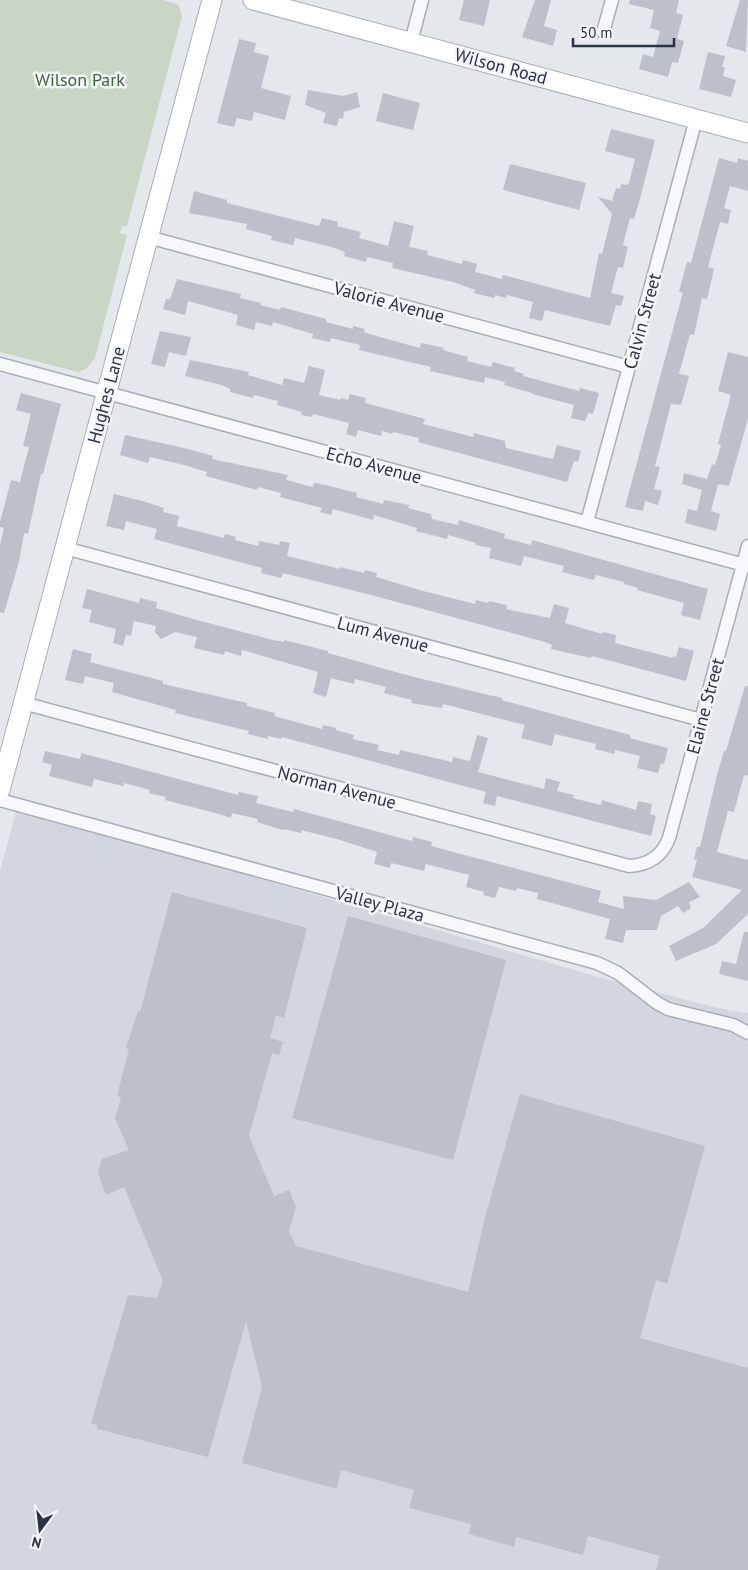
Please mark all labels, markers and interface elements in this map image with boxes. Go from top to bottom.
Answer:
scale bar [573,15,674,47]
text: 50 m [580,23,613,42]
street label: Wilson Road [452,43,550,89]
park label: Wilson Park [35,68,125,91]
street label: Calvin Street [618,271,666,371]
street label: Valorie Avenue [330,276,447,328]
street label: Hughes Lane [82,344,130,446]
street label: Echo Avenue [324,441,424,489]
street label: Lum Avenue [335,611,431,657]
street label: Elaine Street [681,655,729,757]
street label: Norman Avenue [275,760,399,814]
street label: Valley Plaza [332,881,427,927]
north arrow [15,1505,65,1555]
text: N [30,1533,43,1552]

